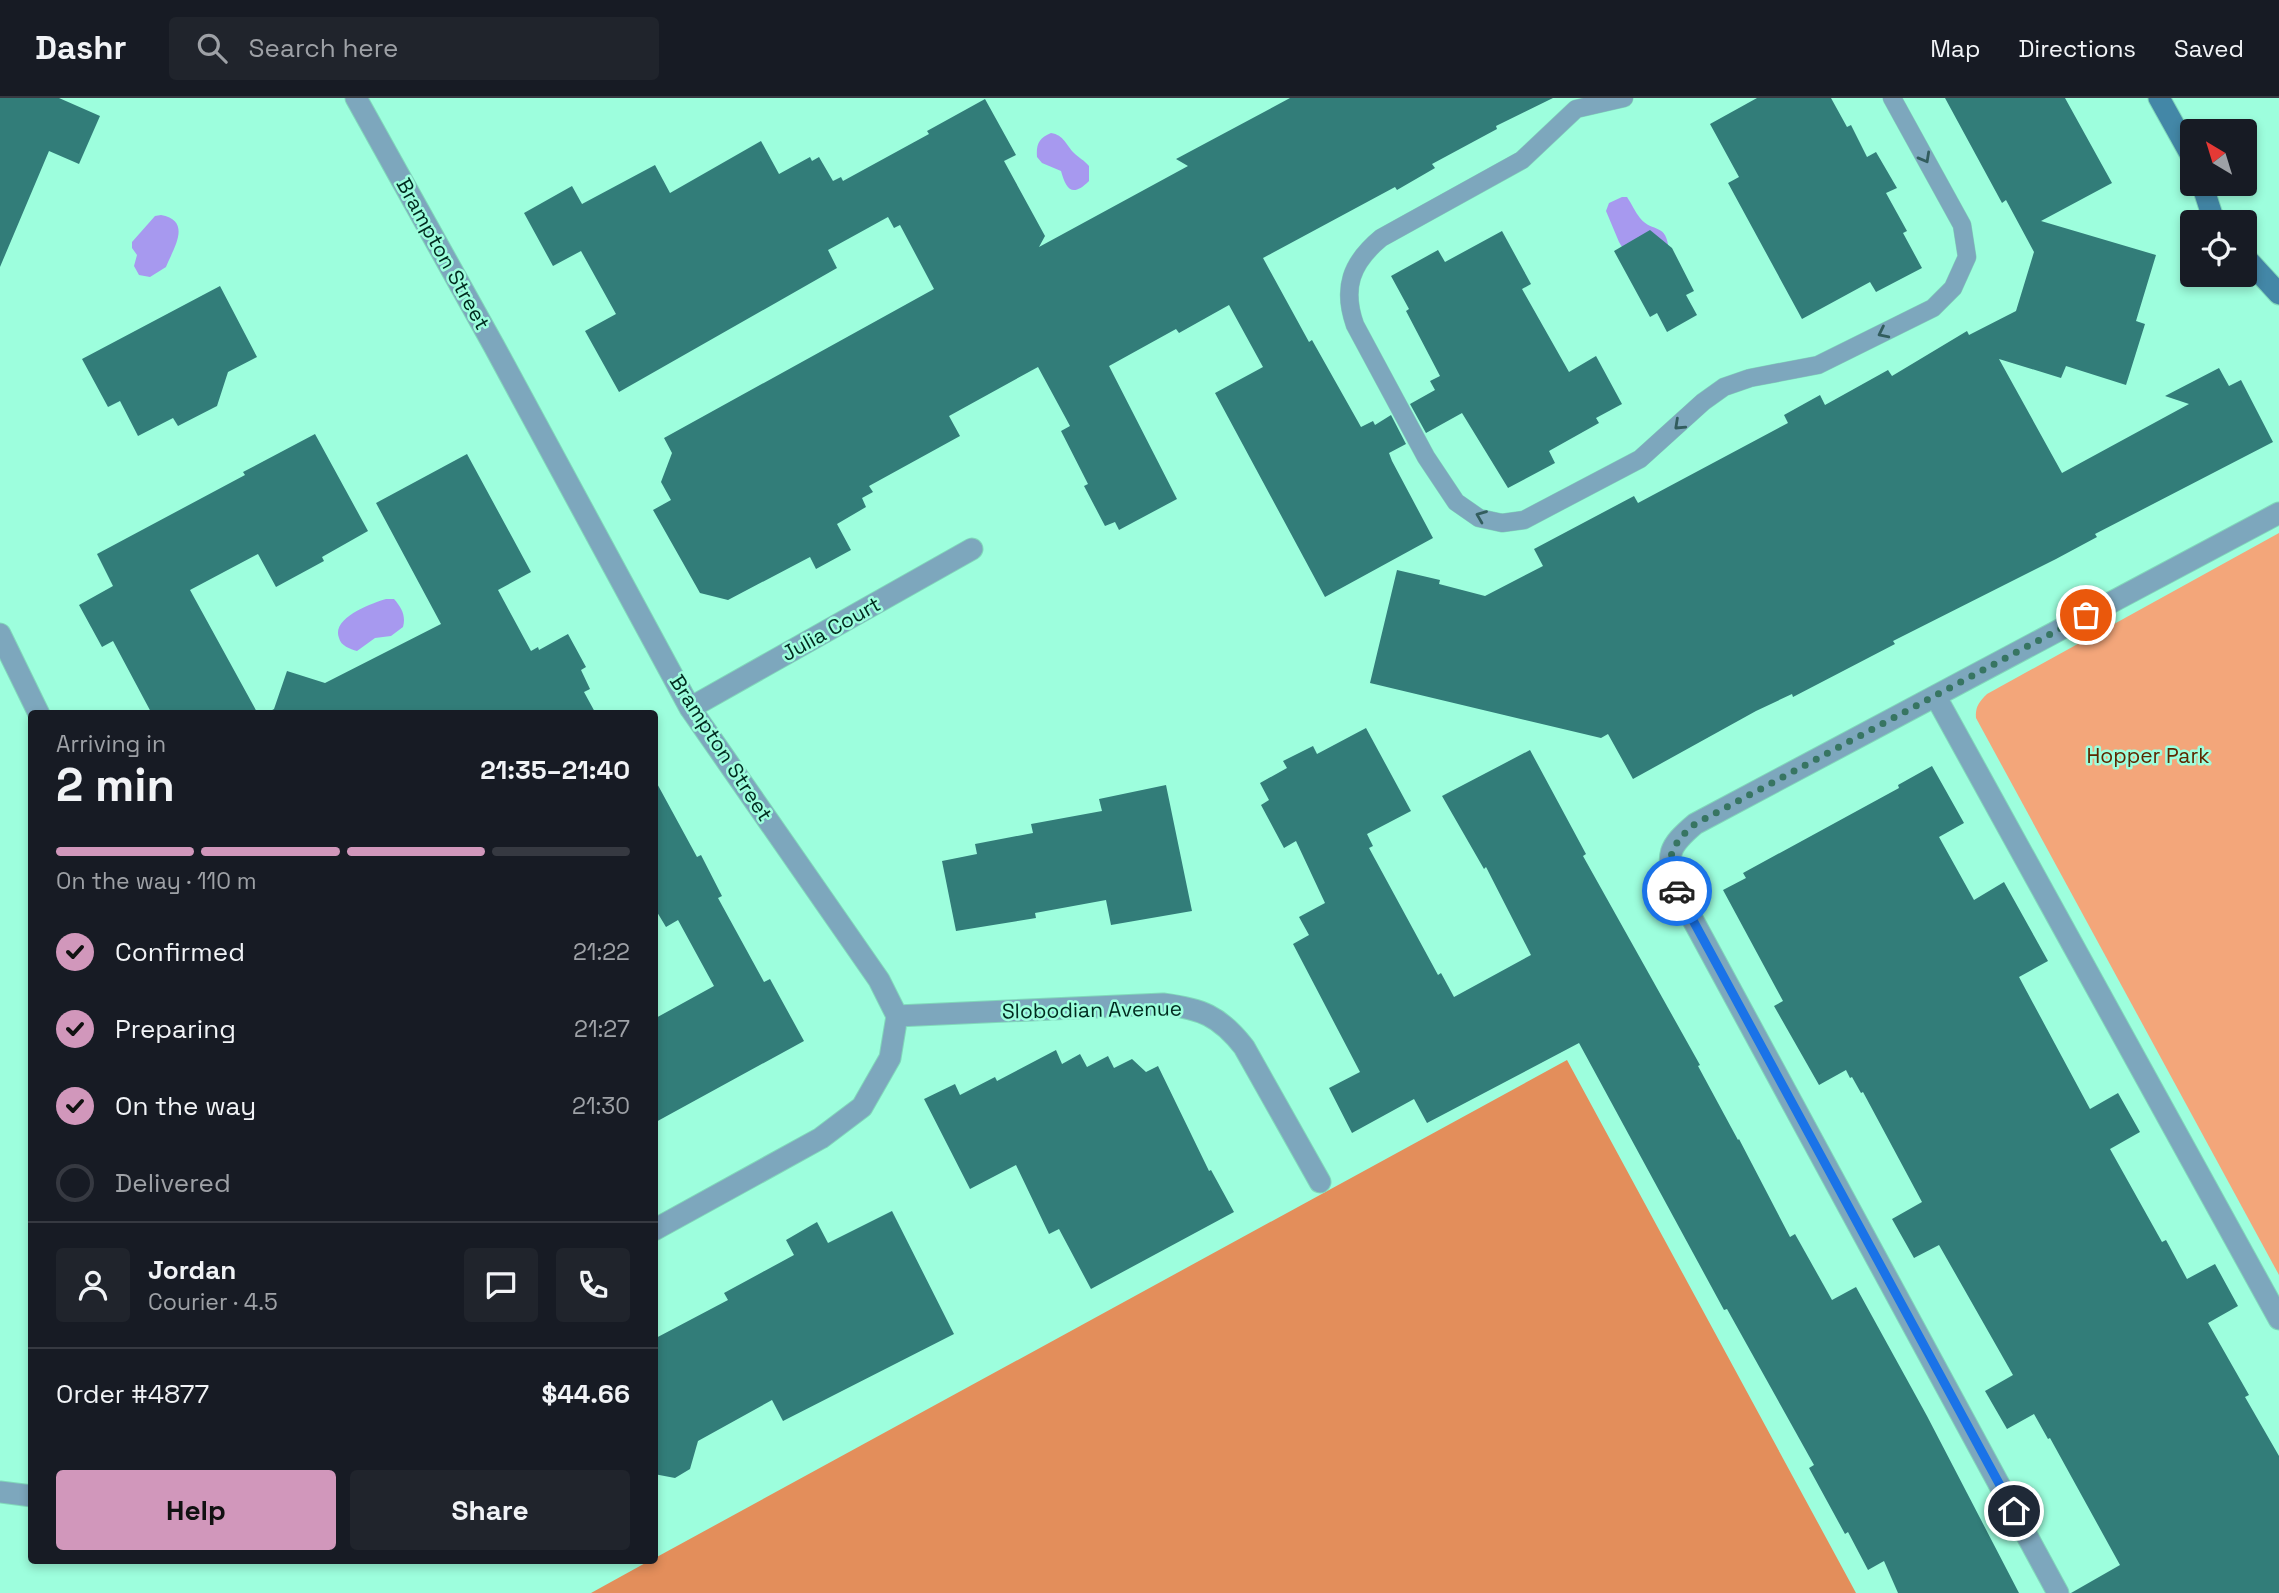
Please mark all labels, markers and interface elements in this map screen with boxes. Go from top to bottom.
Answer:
search box [169,17,659,80]
text: Dashr [35,27,127,69]
icon: search [193,29,231,67]
text: Search here [249,31,398,65]
text: Map [1930,33,1980,64]
text: Directions [2018,33,2136,64]
text: Saved [2174,33,2244,64]
north arrow [2180,119,2258,196]
map controls [2180,119,2257,287]
one-way arrow [1917,151,1930,163]
street label: Brampton Street [391,173,496,334]
button: locate [2180,210,2257,287]
one-way arrow [1878,325,1890,339]
one-way arrow [1674,416,1687,429]
one-way arrow [1476,511,1488,525]
pin [2056,585,2116,645]
street label: Julia Court [776,590,885,667]
icon: bag [2067,596,2105,634]
street label: Brampton Street [664,669,779,826]
text: Arriving in [56,729,166,759]
park label: Hopper Park [2086,742,2210,769]
text: 21:35–21:40 [480,753,630,787]
text: 2 min [56,756,175,814]
courier [1642,856,1712,926]
text: On the way · 110 m [56,866,257,896]
icon: car [1658,872,1696,910]
icon: check [56,933,94,971]
text: Confirmed [115,935,245,969]
text: 21:22 [573,937,630,967]
street label: Slobodian Avenue [1002,994,1182,1025]
icon: check [56,1010,94,1048]
text: Preparing [115,1012,236,1046]
text: 21:27 [574,1014,630,1044]
icon: check [56,1087,94,1125]
text: On the way [115,1089,256,1123]
text: 21:30 [572,1091,630,1121]
text: Delivered [115,1166,231,1200]
button: person [56,1248,130,1322]
button: chat [464,1248,538,1322]
button: phone [556,1248,630,1322]
text: Jordan [148,1253,236,1287]
text: Courier · 4.5 [148,1287,278,1317]
text: Order #4877 [56,1377,209,1411]
text: $44.66 [542,1377,630,1411]
button: Help [56,1470,336,1550]
button: Share [350,1470,630,1550]
pin [1984,1481,2044,1541]
icon: home [1995,1492,2033,1530]

